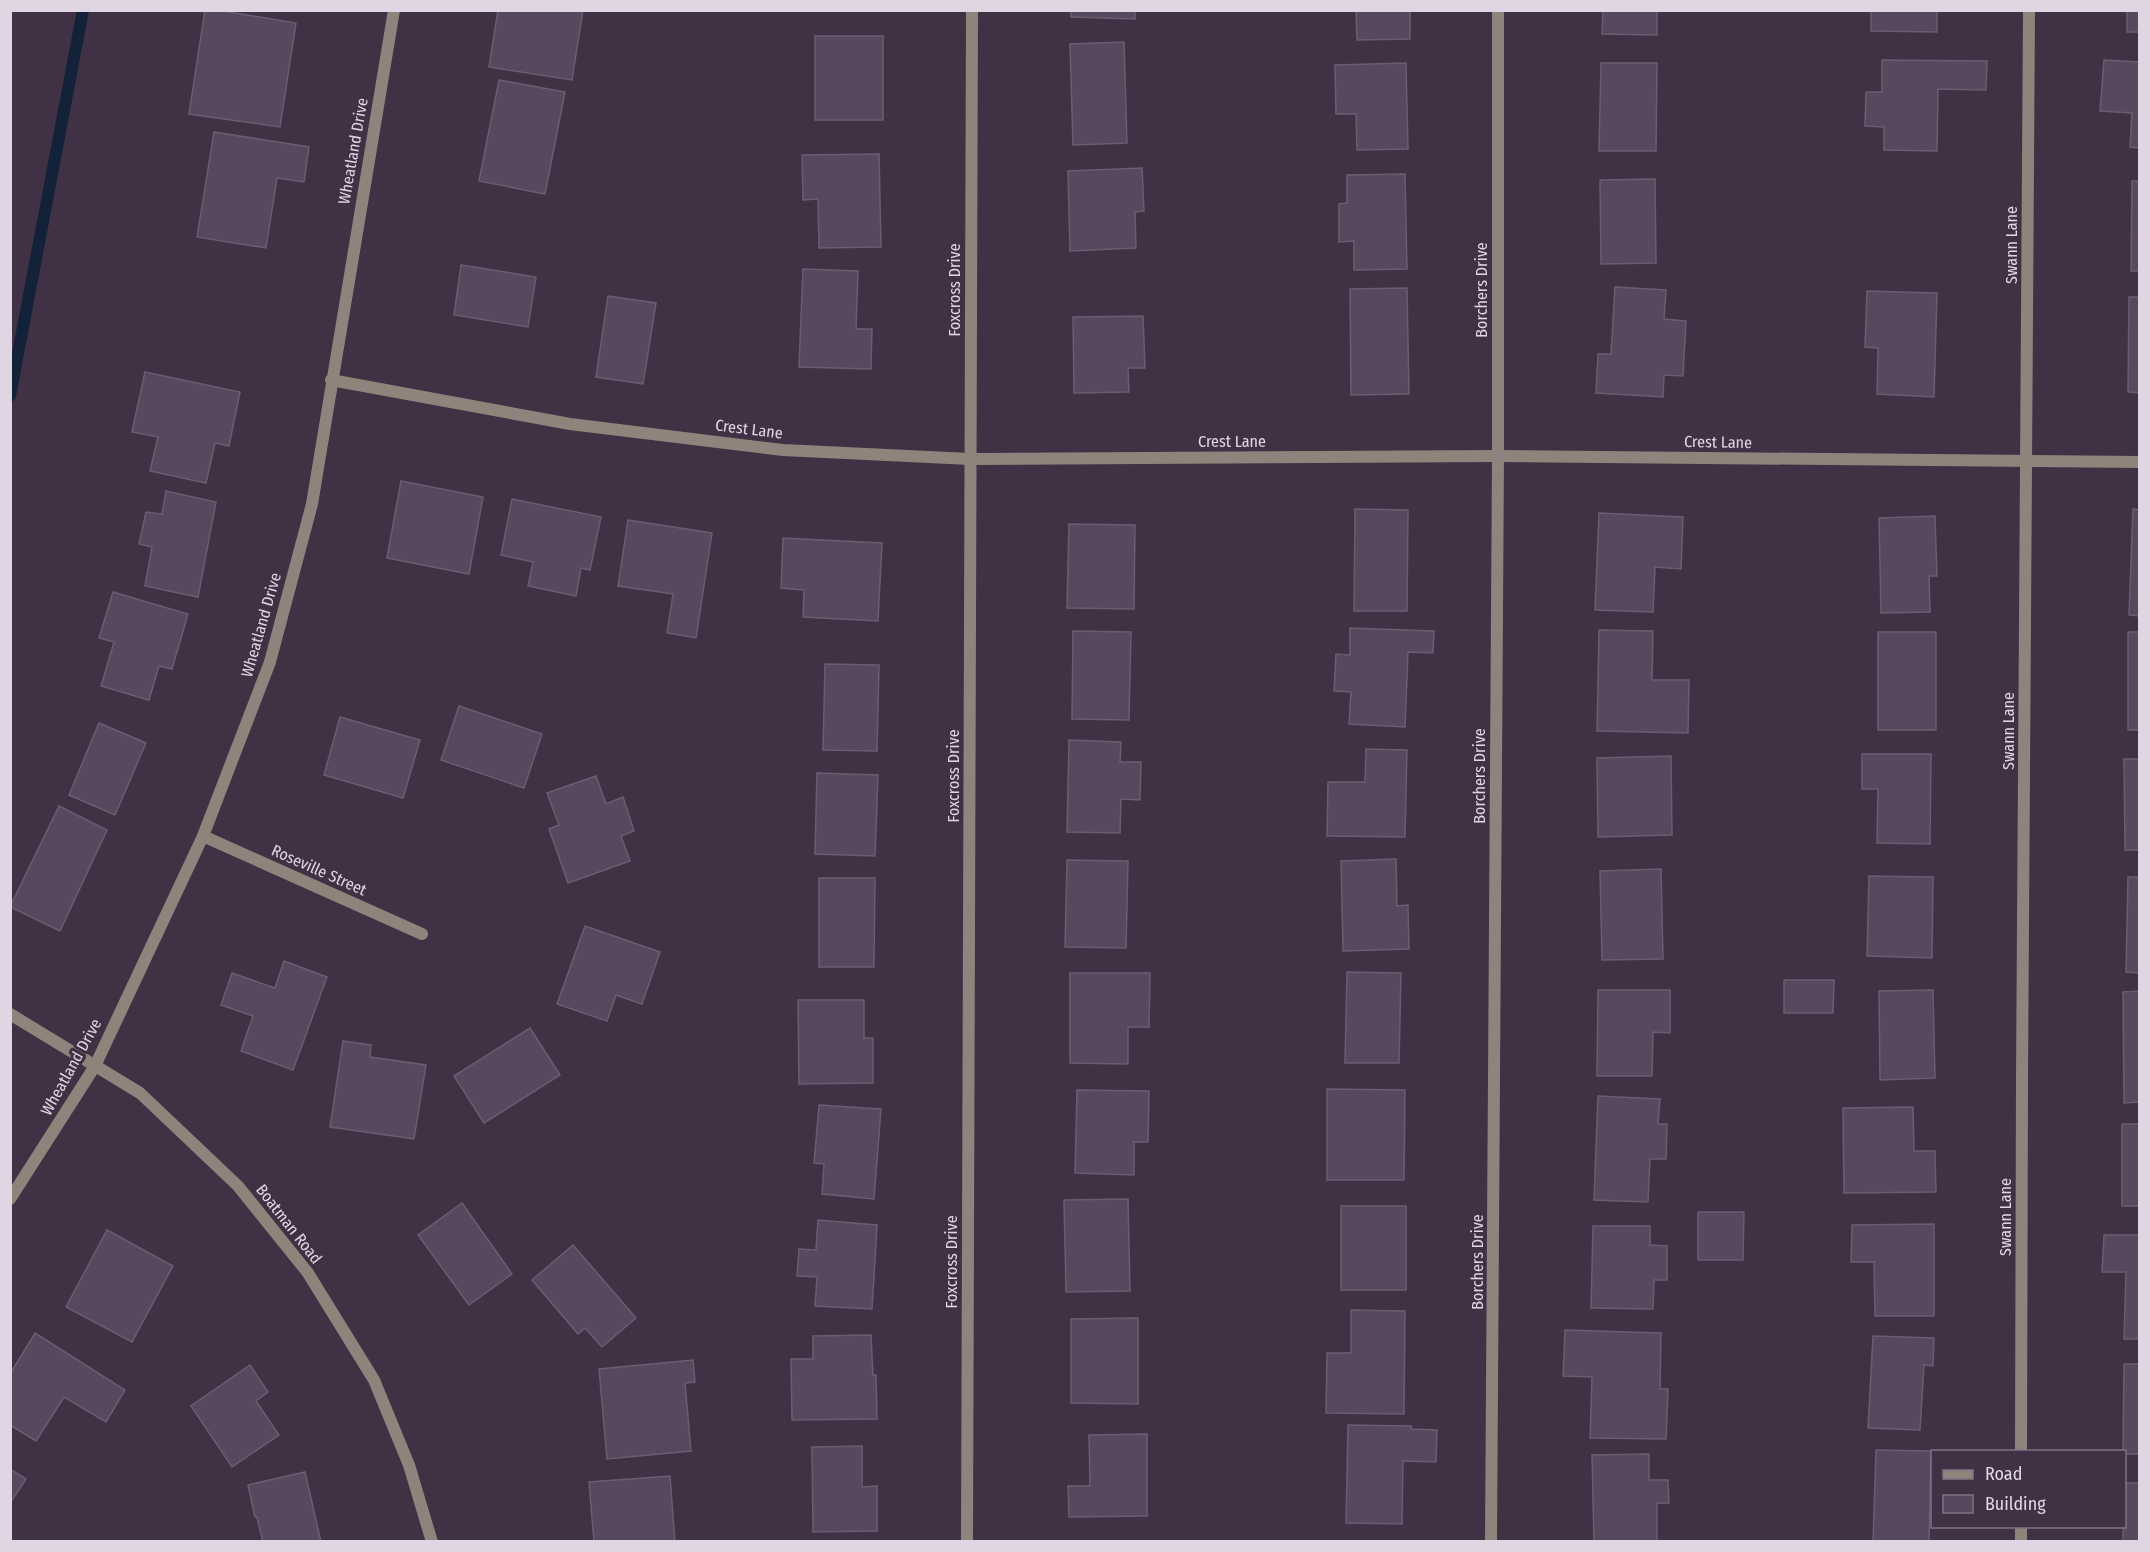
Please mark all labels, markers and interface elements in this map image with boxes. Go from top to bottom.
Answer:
street label: Wheatland Drive [334,96,372,206]
street label: Swann Lane [2002,206,2021,284]
street label: Borchers Drive [1472,242,1491,338]
street label: Foxcross Drive [945,243,964,337]
street label: Crest Lane [714,415,784,443]
street label: Crest Lane [1198,432,1266,451]
street label: Crest Lane [1684,432,1752,452]
street label: Wheatland Drive [237,571,285,679]
street label: Swann Lane [1999,692,2018,770]
street label: Borchers Drive [1470,728,1489,824]
street label: Foxcross Drive [944,729,963,823]
street label: Roseville Street [268,841,370,900]
street label: Wheatland Drive [37,1015,105,1119]
street label: Swann Lane [1996,1178,2015,1256]
street label: Boatman Road [252,1180,326,1268]
street label: Borchers Drive [1468,1214,1487,1310]
street label: Foxcross Drive [942,1215,961,1309]
legend [1931,1450,2126,1528]
text: Road [1985,1463,2022,1485]
text: Building [1985,1493,2046,1515]

